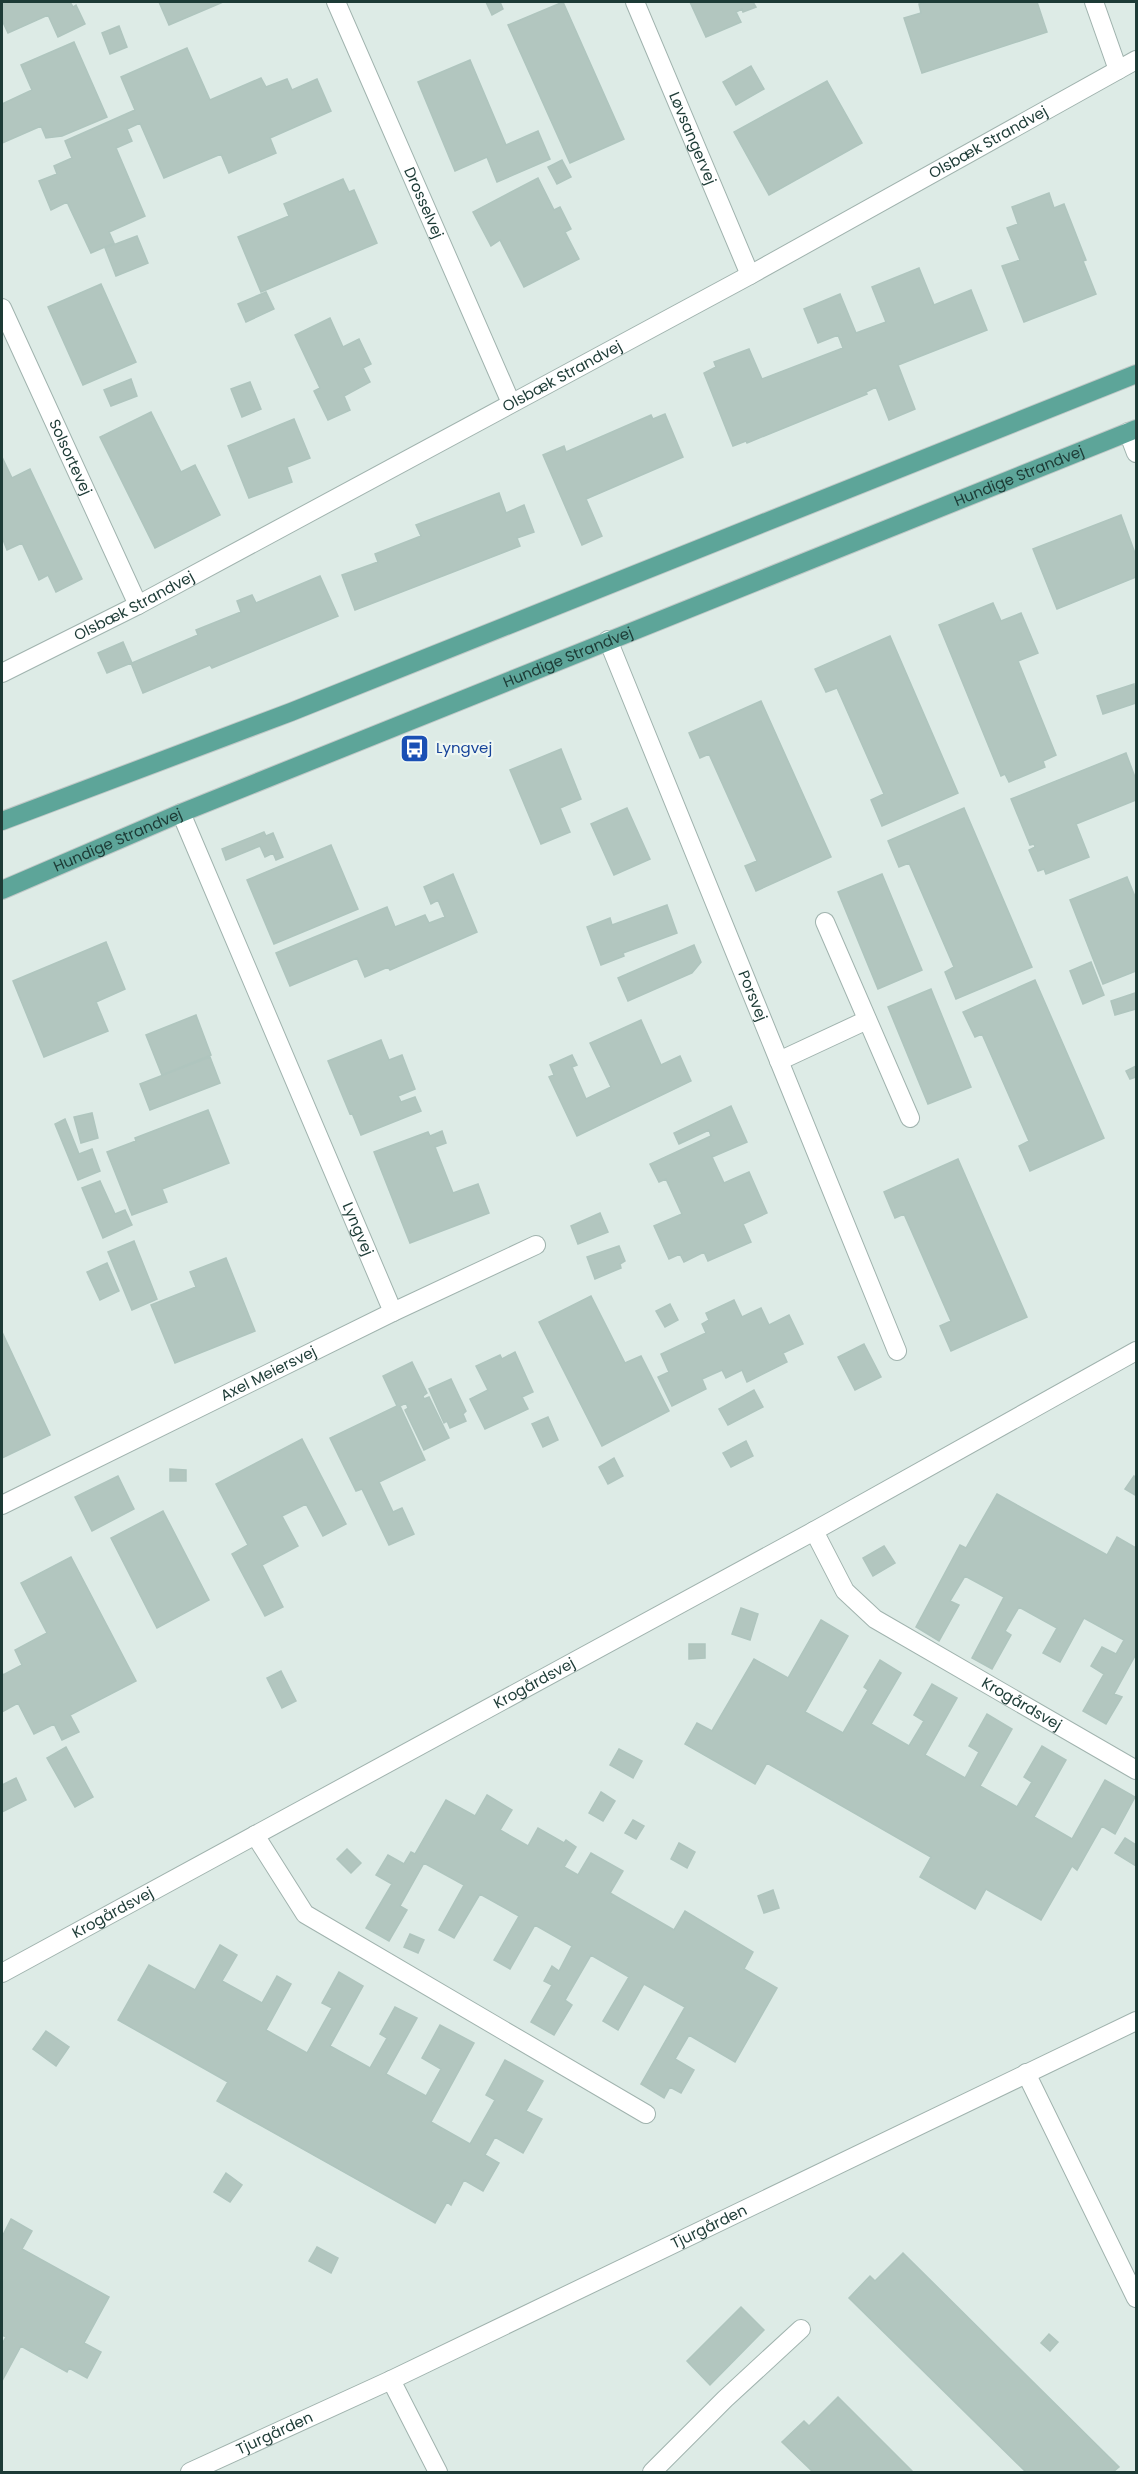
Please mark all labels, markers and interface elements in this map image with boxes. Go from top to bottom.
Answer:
street label: Løvsangervej [664,89,722,188]
street label: Olsbæk Strandvej [925,100,1051,183]
street label: Drosselvej [399,163,449,242]
street label: Olsbæk Strandvej [498,335,625,417]
street label: Solsortevej [44,416,97,498]
street label: Hundige Strandvej [951,440,1087,511]
street label: Olsbæk Strandvej [70,566,198,645]
street label: Hundige Strandvej [500,621,636,692]
bus stop icon: Lyngvej [399,732,431,764]
place label: Lyngvej [436,737,492,758]
street label: Hundige Strandvej [50,803,185,877]
street label: Porsvej [733,967,773,1024]
street label: Lyngvej [338,1199,379,1259]
street label: Axel Meiersvej [217,1341,320,1406]
street label: Krogårdsvej [490,1652,578,1713]
street label: Krogårdsvej [978,1672,1066,1735]
street label: Krogårdsvej [68,1882,157,1943]
street label: Tjurgården [667,2199,750,2254]
street label: Tjurgården [233,2406,316,2459]

